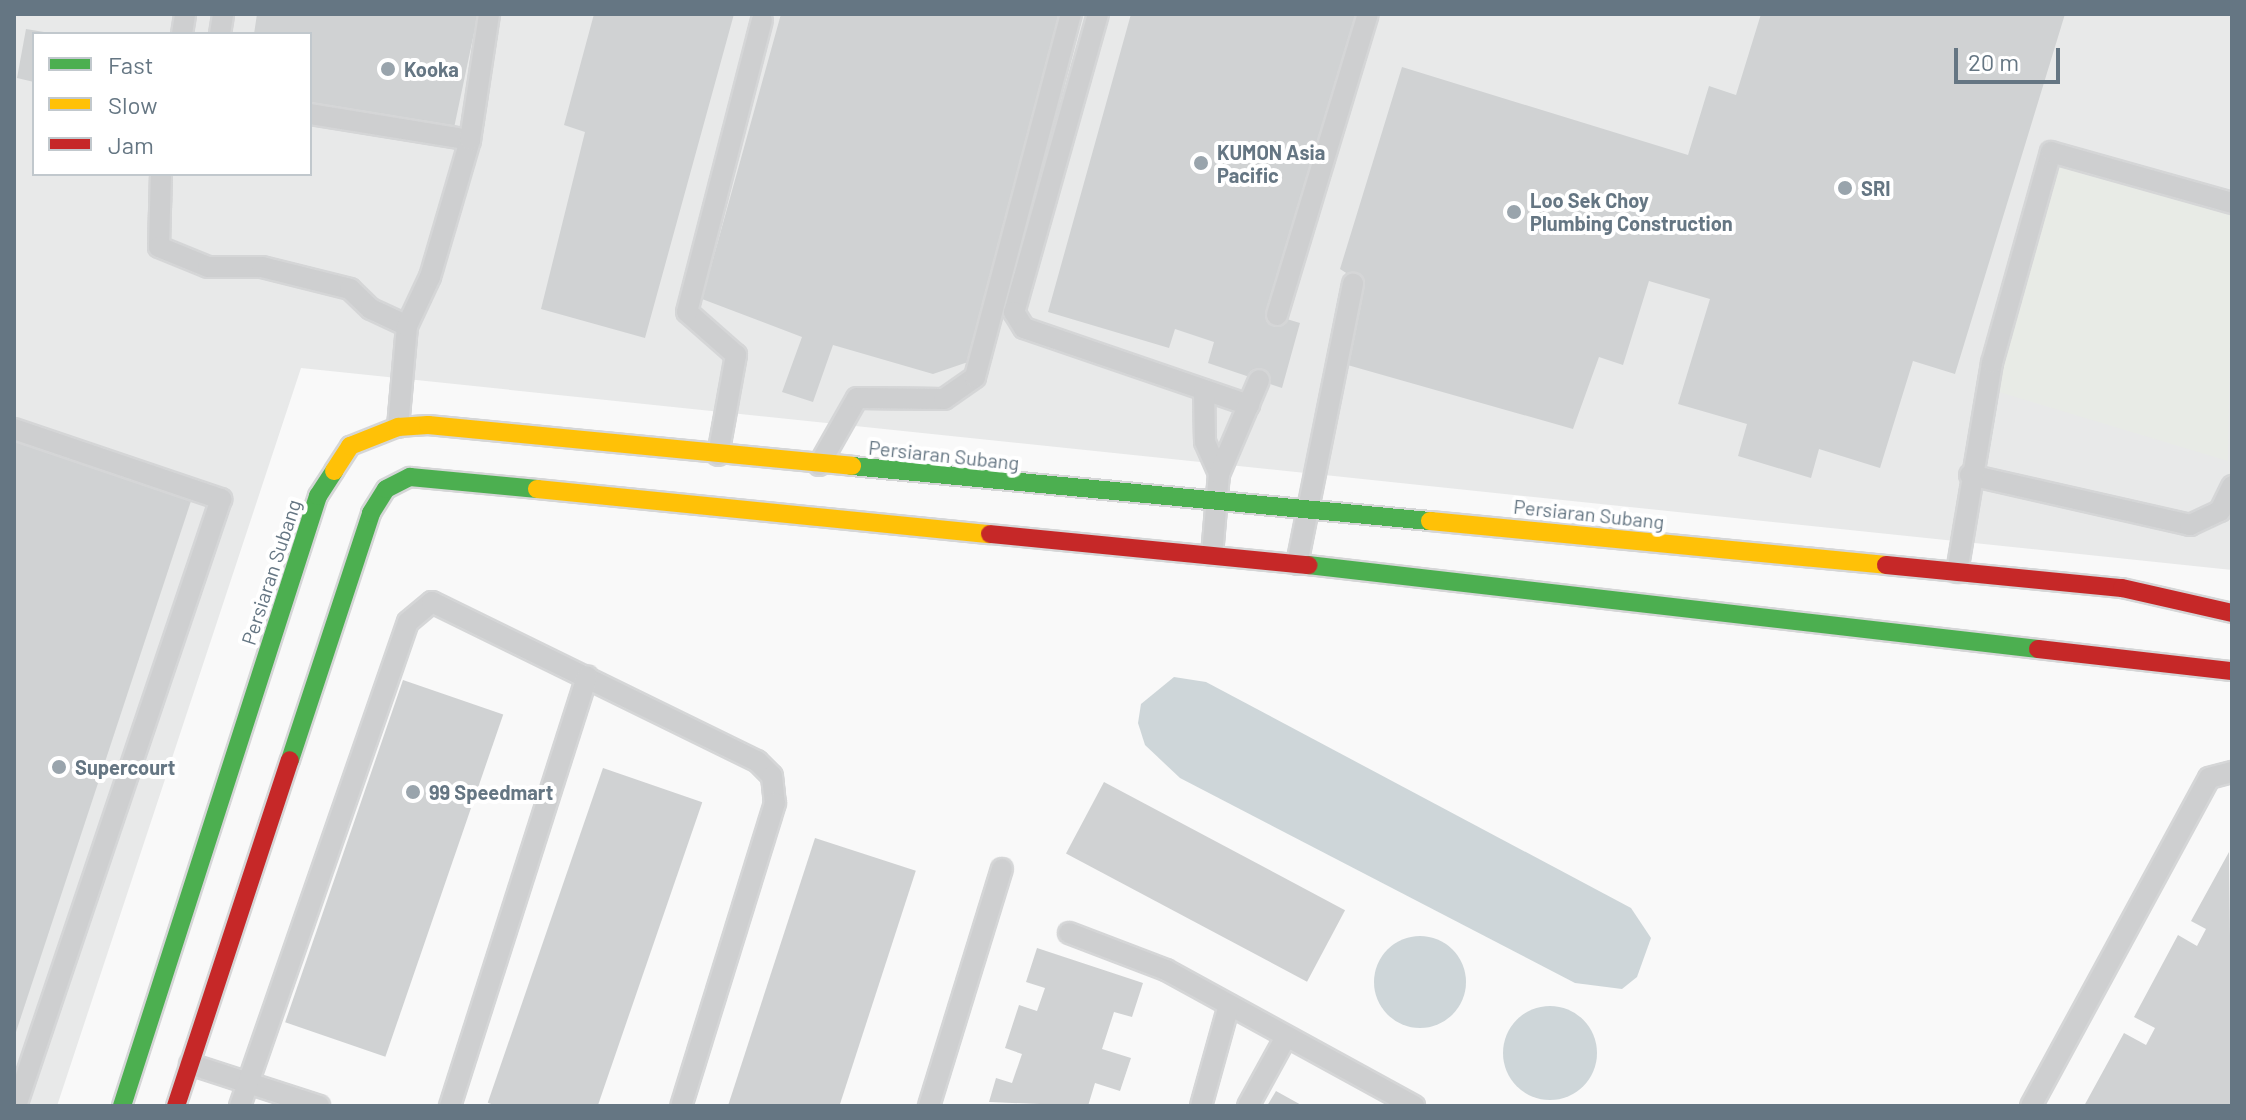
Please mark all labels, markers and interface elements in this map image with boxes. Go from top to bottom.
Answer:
legend [32,32,312,176]
scale bar [1958,32,2064,82]
text: 20 m [1968,47,2019,76]
text: Fast [108,50,153,79]
place label: Kooka [404,57,459,81]
marker: Kooka [379,60,397,78]
text: Slow [108,90,157,119]
text: Jam [108,130,154,159]
place label: KUMON Asia Pacific [1217,140,1325,187]
marker: KUMON Asia Pacific [1192,154,1210,172]
place label: SRI [1861,176,1890,200]
marker: SRI [1836,179,1854,197]
place label: Loo Sek Choy Plumbing Construction [1530,188,1733,235]
marker: Loo Sek Choy Plumbing Construction [1505,203,1523,221]
street label: Persiaran Subang [867,435,1021,475]
street label: Persiaran Subang [1512,494,1666,534]
street label: Persiaran Subang [236,496,306,648]
place label: Supercourt [75,755,175,779]
marker: Supercourt [50,758,68,776]
place label: 99 Speedmart [429,780,553,804]
marker: 99 Speedmart [404,783,422,801]

